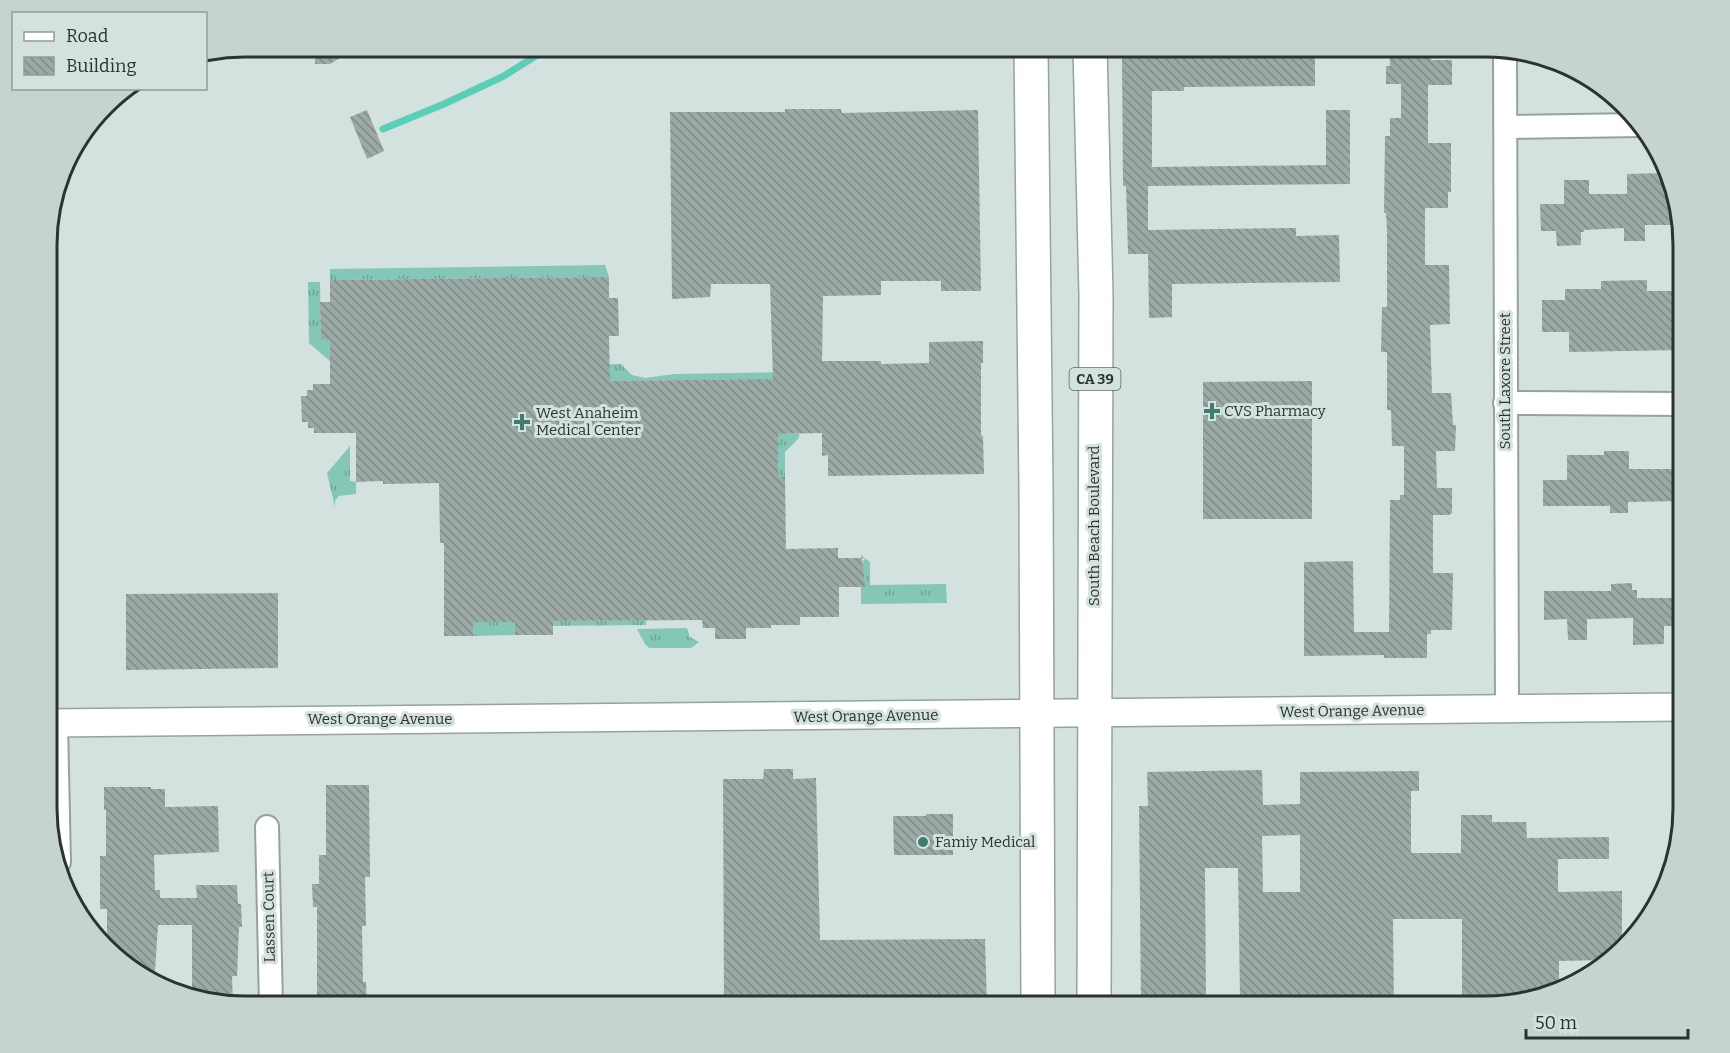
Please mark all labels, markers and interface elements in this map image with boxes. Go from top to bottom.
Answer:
legend [12,12,207,90]
text: Road [66,25,109,47]
text: Building [66,55,137,77]
street label: South Laxore Street [1496,312,1514,449]
road number: CA 39 [1070,368,1120,390]
place label: CVS Pharmacy [1224,402,1326,420]
place label: West Anaheim Medical Center [536,404,641,439]
marker: CVS Pharmacy [1205,404,1219,418]
marker: West Anaheim Medical Center [513,413,531,431]
street label: South Beach Boulevard [1085,446,1103,606]
street label: West Orange Avenue [1279,701,1425,721]
street label: West Orange Avenue [793,706,939,726]
street label: West Orange Avenue [308,710,452,728]
place label: Famiy Medical [935,833,1035,851]
marker: Famiy Medical [916,835,930,849]
street label: Lassen Court [259,871,279,962]
scale bar [1526,1002,1688,1040]
text: 50 m [1535,1012,1577,1034]

